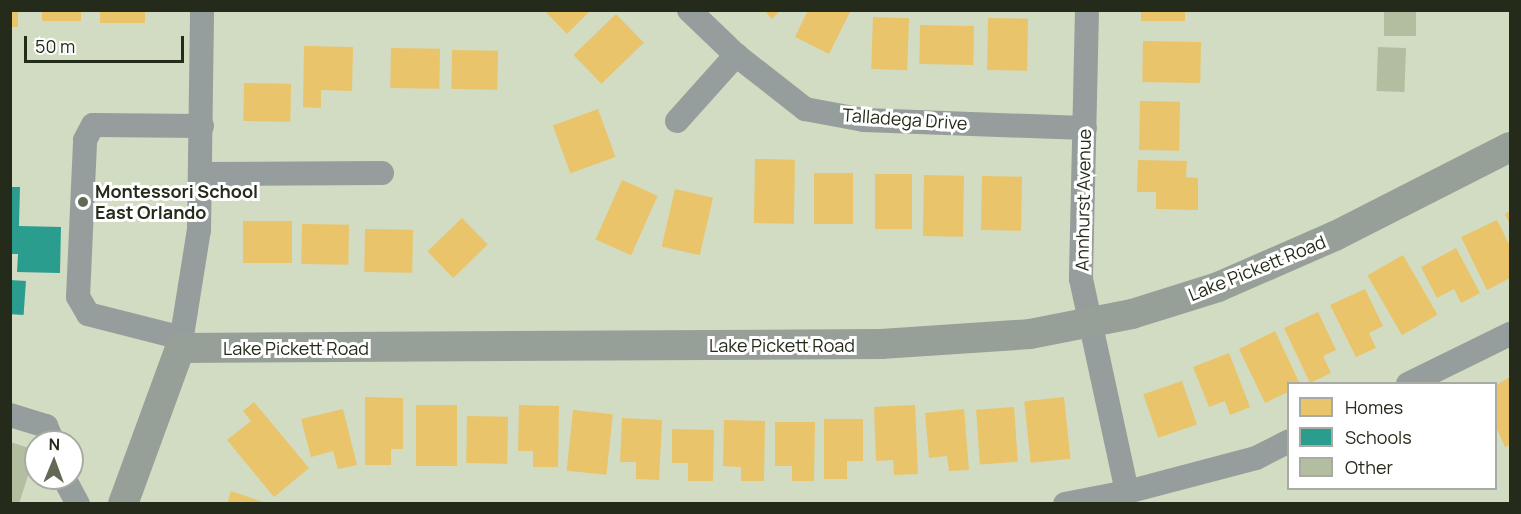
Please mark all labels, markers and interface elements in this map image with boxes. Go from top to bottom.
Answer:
scale bar [27,24,188,62]
text: 50 m [35,34,75,58]
street label: Talladega Drive [842,104,968,134]
street label: Annhurst Avenue [1071,129,1095,271]
place label: Montessori School East Orlando [95,181,258,224]
marker: Montessori School East Orlando [76,195,90,209]
street label: Lake Pickett Road [1185,231,1329,305]
street label: Lake Pickett Road [709,334,855,356]
street label: Lake Pickett Road [223,337,369,359]
legend [1287,382,1497,490]
text: Homes [1345,395,1403,419]
text: Schools [1345,425,1412,449]
north arrow [24,430,84,490]
text: N [48,433,60,455]
text: Other [1345,455,1393,479]

